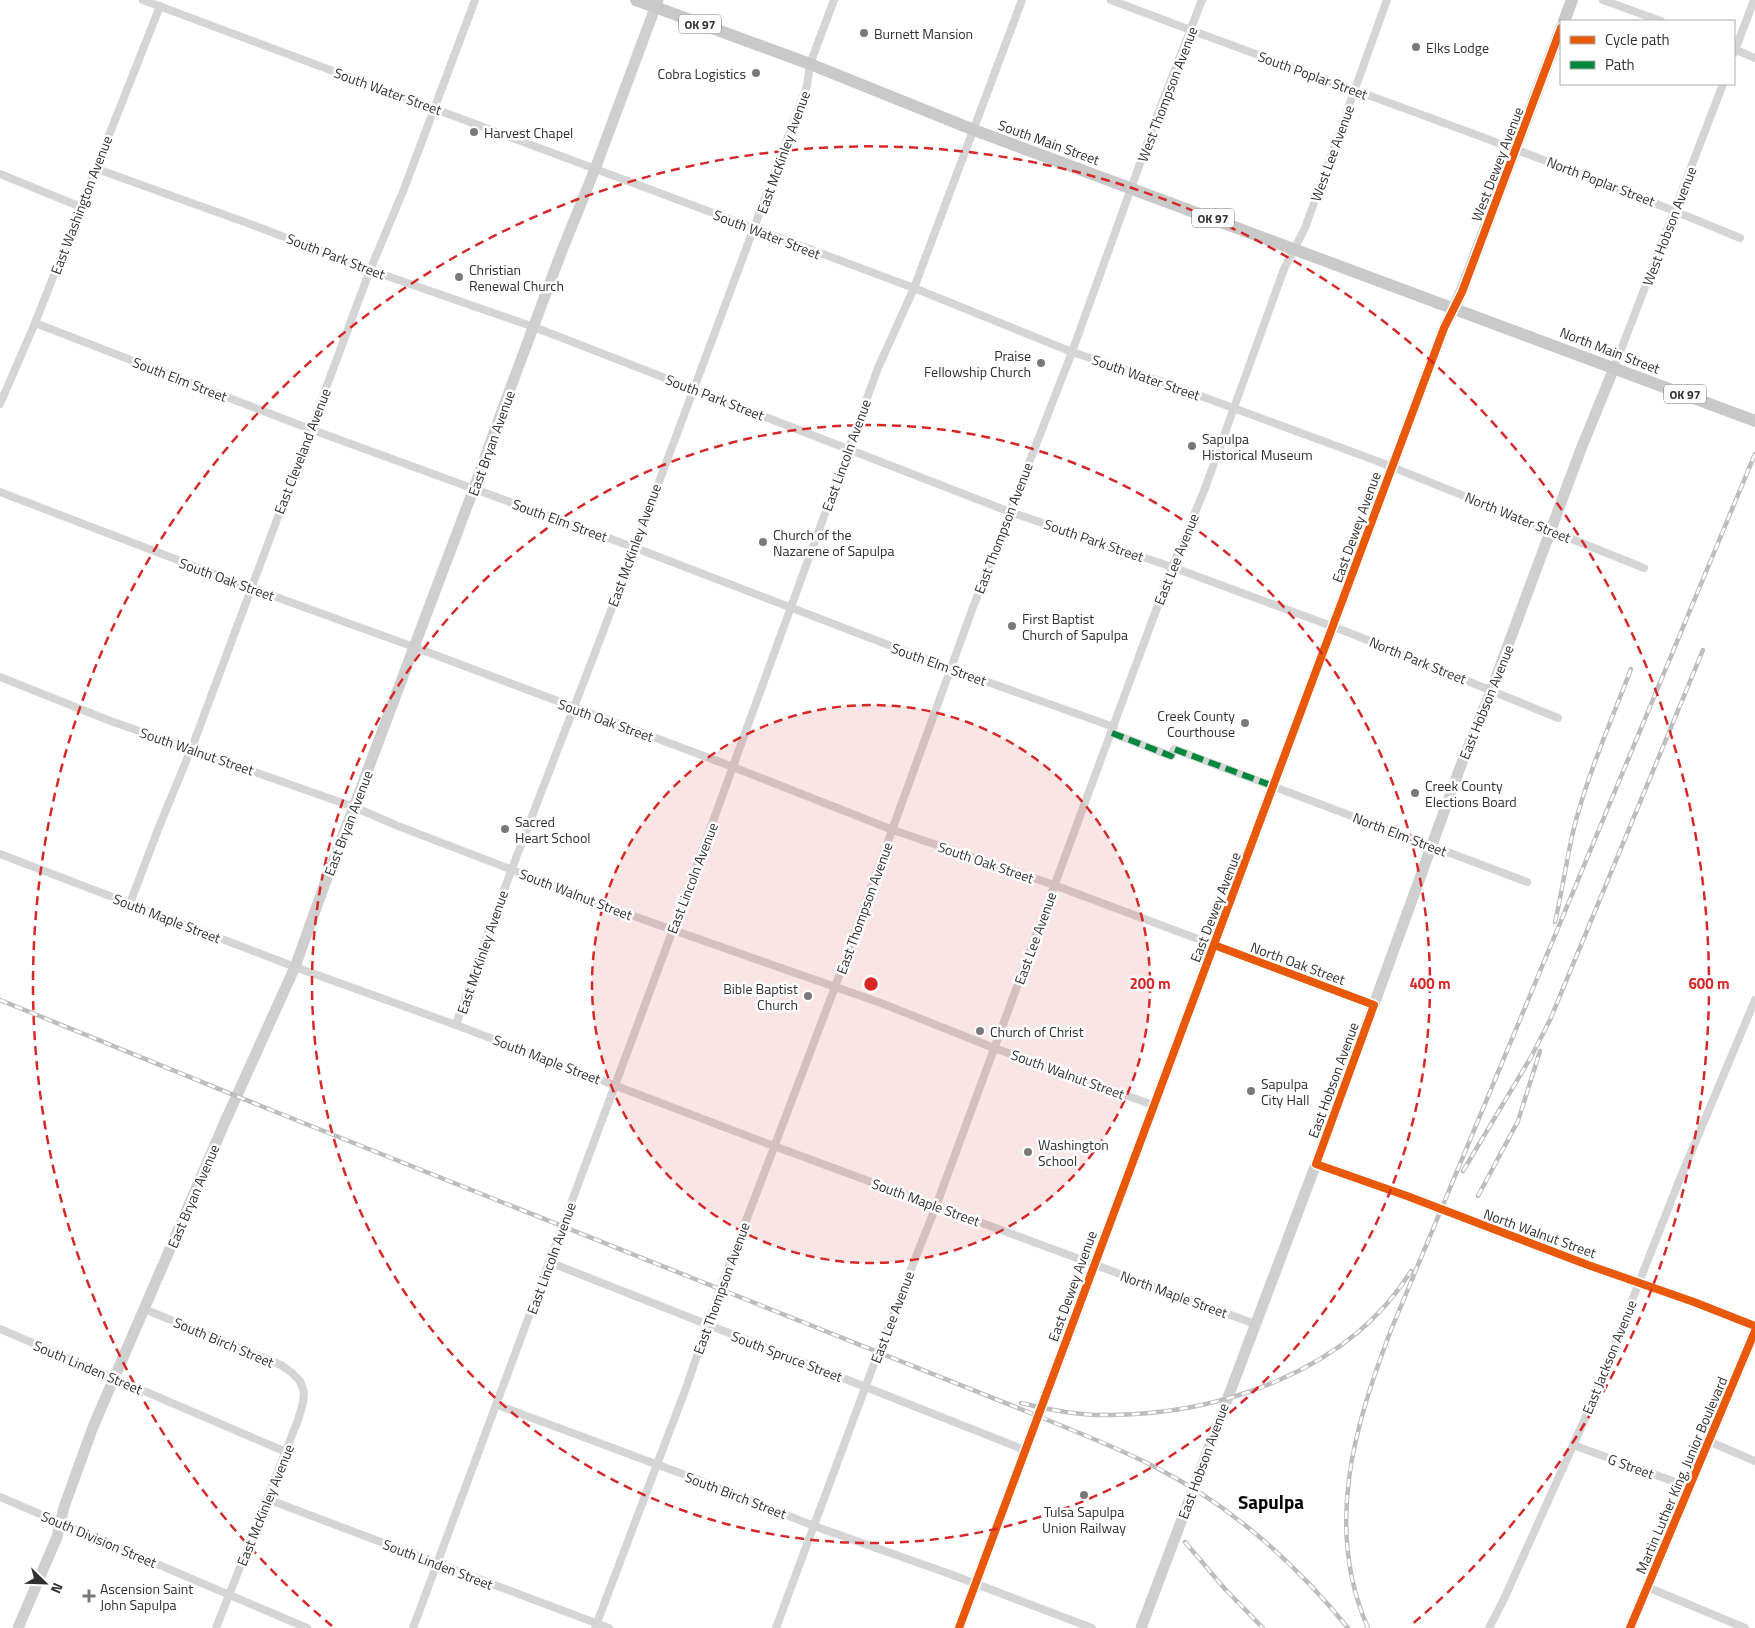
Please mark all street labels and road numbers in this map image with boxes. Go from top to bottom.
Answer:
road number: OK 97 [679,14,721,34]
street label: West Thompson Avenue [1132,23,1202,165]
street label: South Poplar Street [1255,45,1371,105]
street label: South Water Street [331,62,445,120]
street label: East McKinley Avenue [751,88,815,216]
street label: West Lee Avenue [1305,102,1359,204]
street label: West Dewey Avenue [1466,104,1528,224]
street label: South Main Street [995,114,1103,170]
street label: East Washington Avenue [45,133,117,277]
street label: North Poplar Street [1544,151,1658,211]
street label: West Hobson Avenue [1637,163,1701,289]
street label: South Water Street [710,204,824,264]
road number: OK 97 [1192,208,1234,228]
street label: South Park Street [284,228,388,284]
street label: North Main Street [1557,321,1663,379]
street label: South Water Street [1089,349,1203,405]
street label: South Elm Street [130,351,230,407]
street label: South Park Street [663,369,767,425]
road number: OK 97 [1664,384,1706,404]
street label: East Cleveland Avenue [268,385,336,517]
street label: East Bryan Avenue [462,387,520,499]
street label: East Lincoln Avenue [816,396,876,514]
street label: East Thompson Avenue [968,459,1038,597]
street label: East Dewey Avenue [1326,469,1386,585]
street label: East McKinley Avenue [602,481,666,609]
street label: North Water Street [1462,486,1574,548]
street label: South Elm Street [510,493,611,547]
street label: East Lee Avenue [1148,510,1204,608]
street label: South Park Street [1041,513,1147,567]
street label: South Oak Street [176,552,278,606]
street label: North Park Street [1366,631,1470,689]
street label: South Elm Street [889,637,990,691]
street label: East Hobson Avenue [1453,642,1519,762]
street label: South Oak Street [555,693,657,747]
street label: South Walnut Street [137,722,257,780]
street label: East Bryan Avenue [318,768,378,878]
street label: North Elm Street [1350,806,1450,862]
street label: East Lincoln Avenue [661,819,723,937]
street label: South Oak Street [935,836,1037,888]
street label: East Thompson Avenue [830,839,898,977]
street label: East Dewey Avenue [1184,849,1246,965]
street label: South Walnut Street [516,863,636,925]
street label: East McKinley Avenue [451,887,513,1017]
street label: South Maple Street [110,888,224,948]
street label: East Lee Avenue [1009,889,1061,987]
street label: North Oak Street [1248,936,1348,990]
street label: East Hobson Avenue [1302,1019,1364,1141]
street label: South Maple Street [490,1029,604,1089]
street label: South Walnut Street [1008,1044,1128,1104]
street label: East Bryan Avenue [162,1141,224,1251]
street label: South Maple Street [869,1173,983,1231]
street label: East Lincoln Avenue [521,1199,581,1317]
street label: North Walnut Street [1481,1203,1599,1263]
street label: East Thompson Avenue [687,1219,755,1357]
street label: East Dewey Avenue [1042,1228,1102,1344]
street label: North Maple Street [1117,1265,1231,1323]
street label: East Lee Avenue [865,1268,919,1366]
street label: East Jackson Avenue [1577,1297,1641,1417]
street label: South Birch Street [171,1311,277,1373]
street label: South Spruce Street [728,1325,846,1387]
street label: South Linden Street [30,1335,146,1399]
street label: Martin Luther King, Junior Boulevard [1630,1373,1732,1577]
street label: East Hobson Avenue [1172,1400,1234,1522]
street label: East McKinley Avenue [231,1441,299,1569]
street label: G Street [1605,1448,1657,1484]
street label: South Birch Street [682,1466,790,1524]
street label: South Division Street [38,1505,160,1573]
street label: South Linden Street [380,1533,496,1595]

